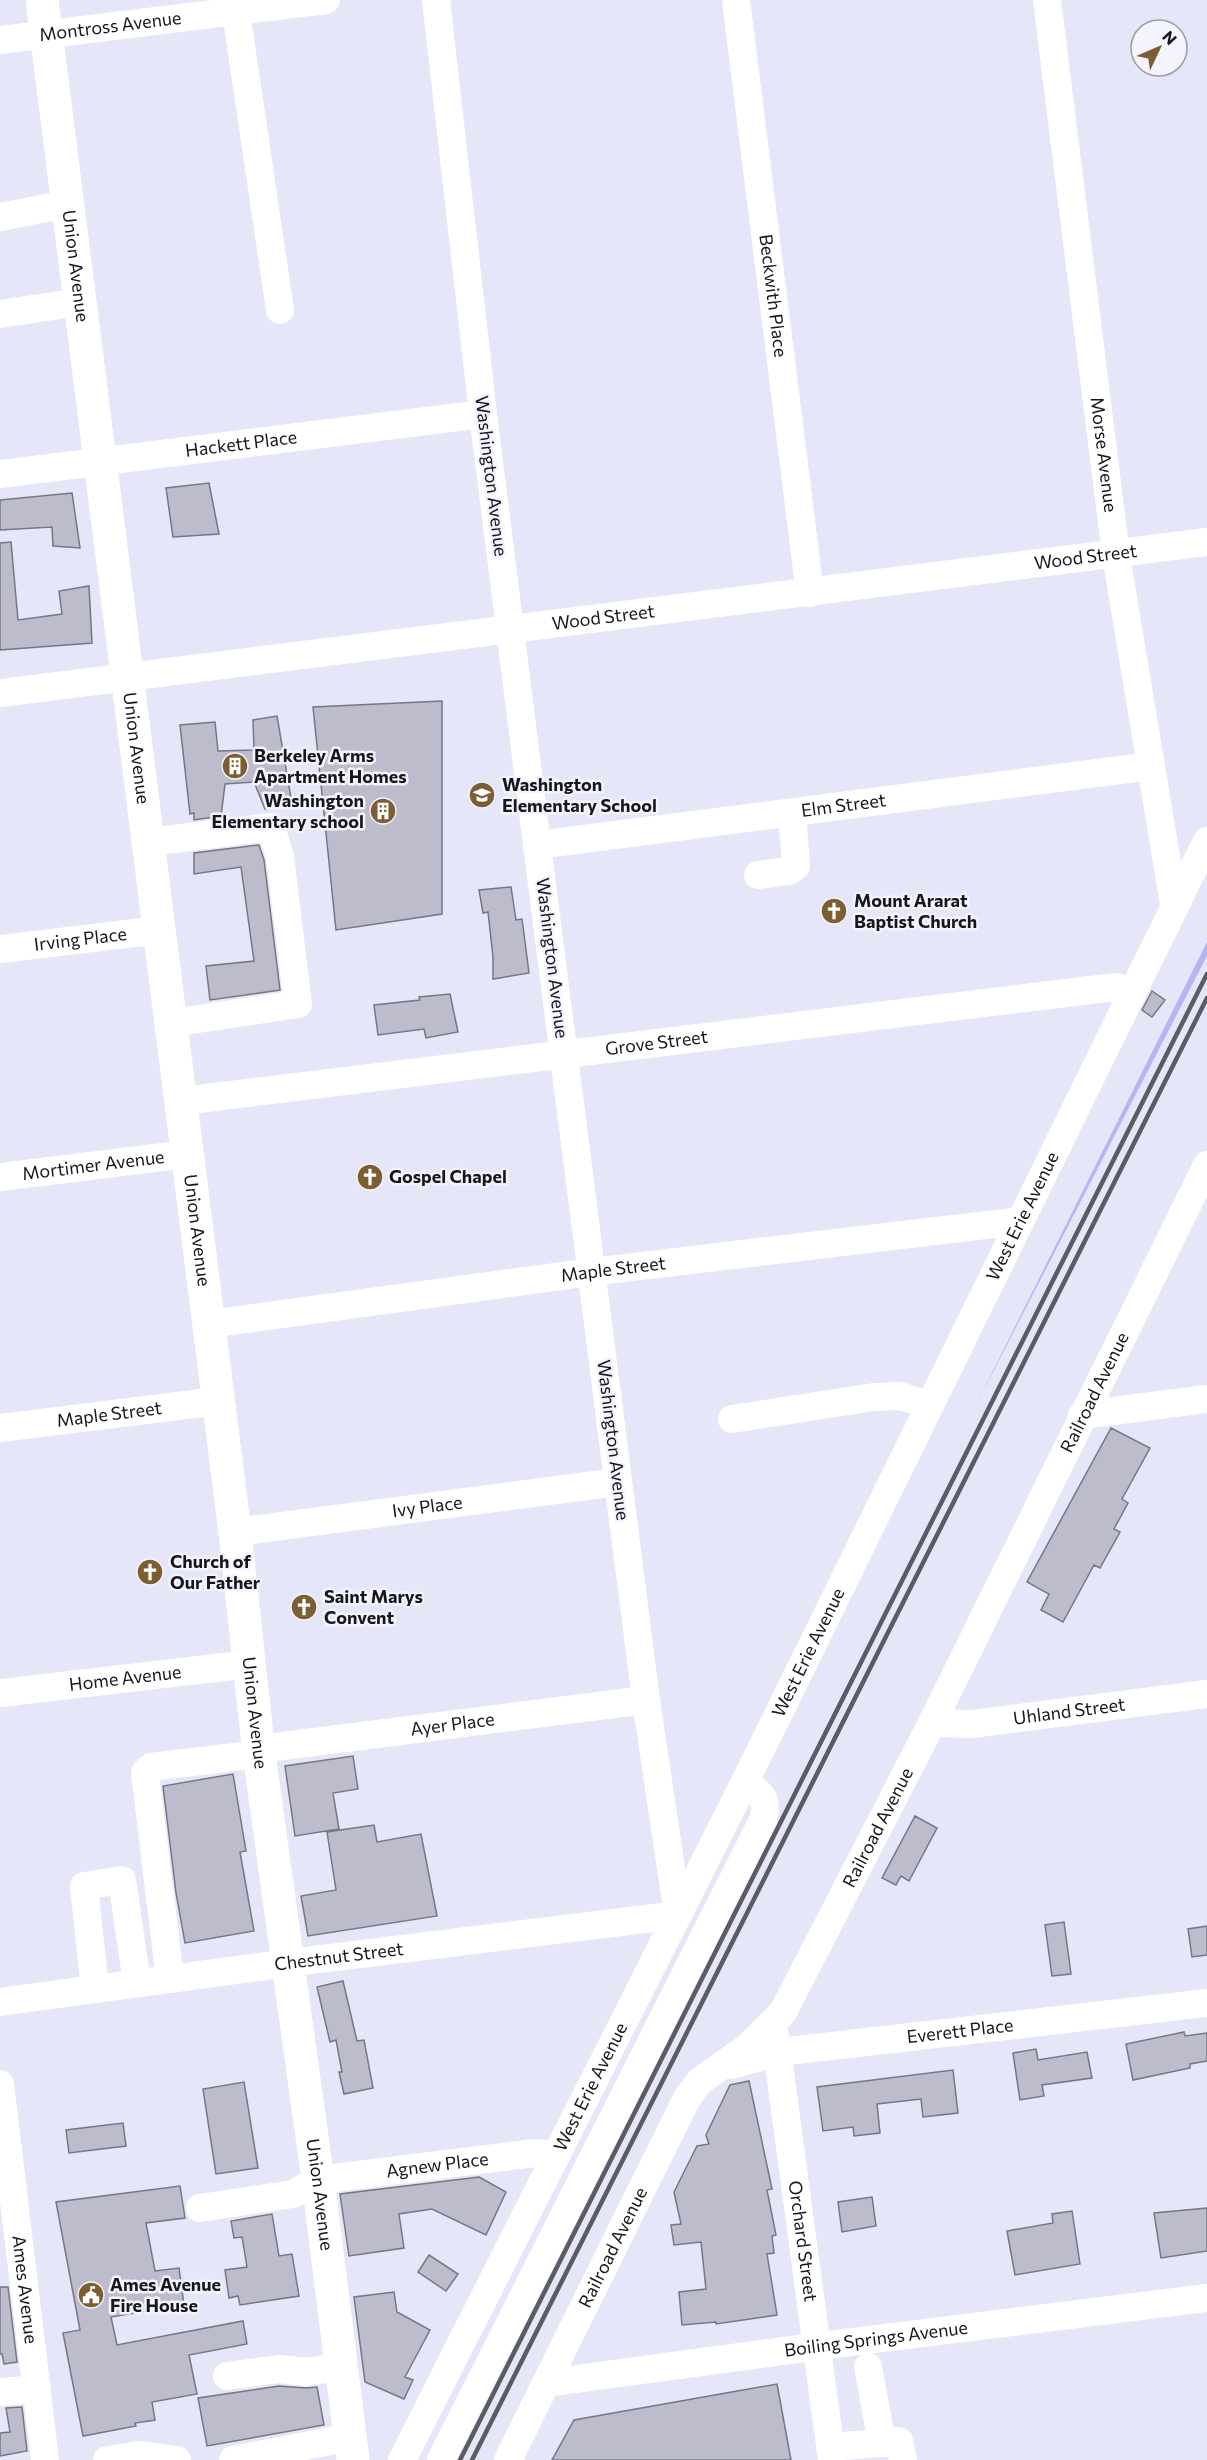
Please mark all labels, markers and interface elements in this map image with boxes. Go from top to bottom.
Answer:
street label: Montross Avenue [38,6,182,45]
north arrow [1129,18,1189,78]
text: N [1159,26,1181,48]
street label: Union Avenue [59,208,94,323]
street label: Beckwith Place [755,233,792,358]
street label: Washington Avenue [471,394,513,558]
street label: Morse Avenue [1086,395,1123,513]
street label: Hackett Place [184,425,298,461]
street label: Wood Street [1033,539,1138,574]
street label: Wood Street [550,599,656,634]
street label: Union Avenue [119,691,155,805]
place label: Berkeley Arms Apartment Homes [254,744,407,787]
building icon: Berkeley Arms Apartment Homes [220,751,250,781]
place label: Washington Elementary School [502,773,657,816]
school or university icon: Washington Elementary School [467,780,497,810]
street label: Elm Street [800,788,887,821]
place label: Washington Elementary school [212,789,364,832]
building icon: Washington Elementary school [368,796,398,826]
street label: Washington Avenue [532,876,574,1040]
place label: Mount Ararat Baptist Church [854,889,977,932]
church icon: Mount Ararat Baptist Church [819,896,849,926]
street label: Irving Place [33,922,128,955]
street label: Grove Street [604,1025,709,1059]
street label: Mortimer Avenue [21,1145,166,1184]
street label: West Erie Avenue [981,1148,1063,1284]
church icon: Gospel Chapel [355,1162,385,1192]
place label: Gospel Chapel [389,1165,507,1187]
street label: Union Avenue [180,1173,216,1287]
street label: Maple Street [559,1251,667,1286]
street label: Railroad Avenue [1055,1328,1133,1456]
street label: Washington Avenue [593,1358,635,1522]
street label: Maple Street [55,1396,163,1431]
street label: Ivy Place [391,1490,464,1521]
place label: Church of Our Father [170,1550,261,1593]
church icon: Church of Our Father [135,1557,165,1587]
street label: West Erie Avenue [767,1584,849,1720]
place label: Saint Marys Convent [324,1585,423,1628]
church icon: Saint Marys Convent [289,1592,319,1622]
street label: Union Avenue [239,1656,273,1770]
street label: Home Avenue [68,1660,182,1695]
street label: Uhland Street [1012,1693,1126,1729]
street label: Ayer Place [409,1707,496,1740]
street label: Railroad Avenue [837,1764,917,1891]
street label: Chestnut Street [273,1937,405,1975]
street label: Everett Place [906,2013,1014,2047]
street label: West Erie Avenue [548,2019,631,2154]
street label: Union Avenue [302,2137,339,2252]
street label: Agnew Place [385,2147,490,2181]
street label: Orchard Street [785,2179,823,2303]
street label: Railroad Avenue [573,2183,651,2311]
street label: Ames Avenue [8,2234,43,2345]
place label: Ames Avenue Fire House [110,2273,221,2316]
public building icon: Ames Avenue Fire House [76,2280,106,2310]
street label: Boiling Springs Avenue [783,2316,969,2361]

